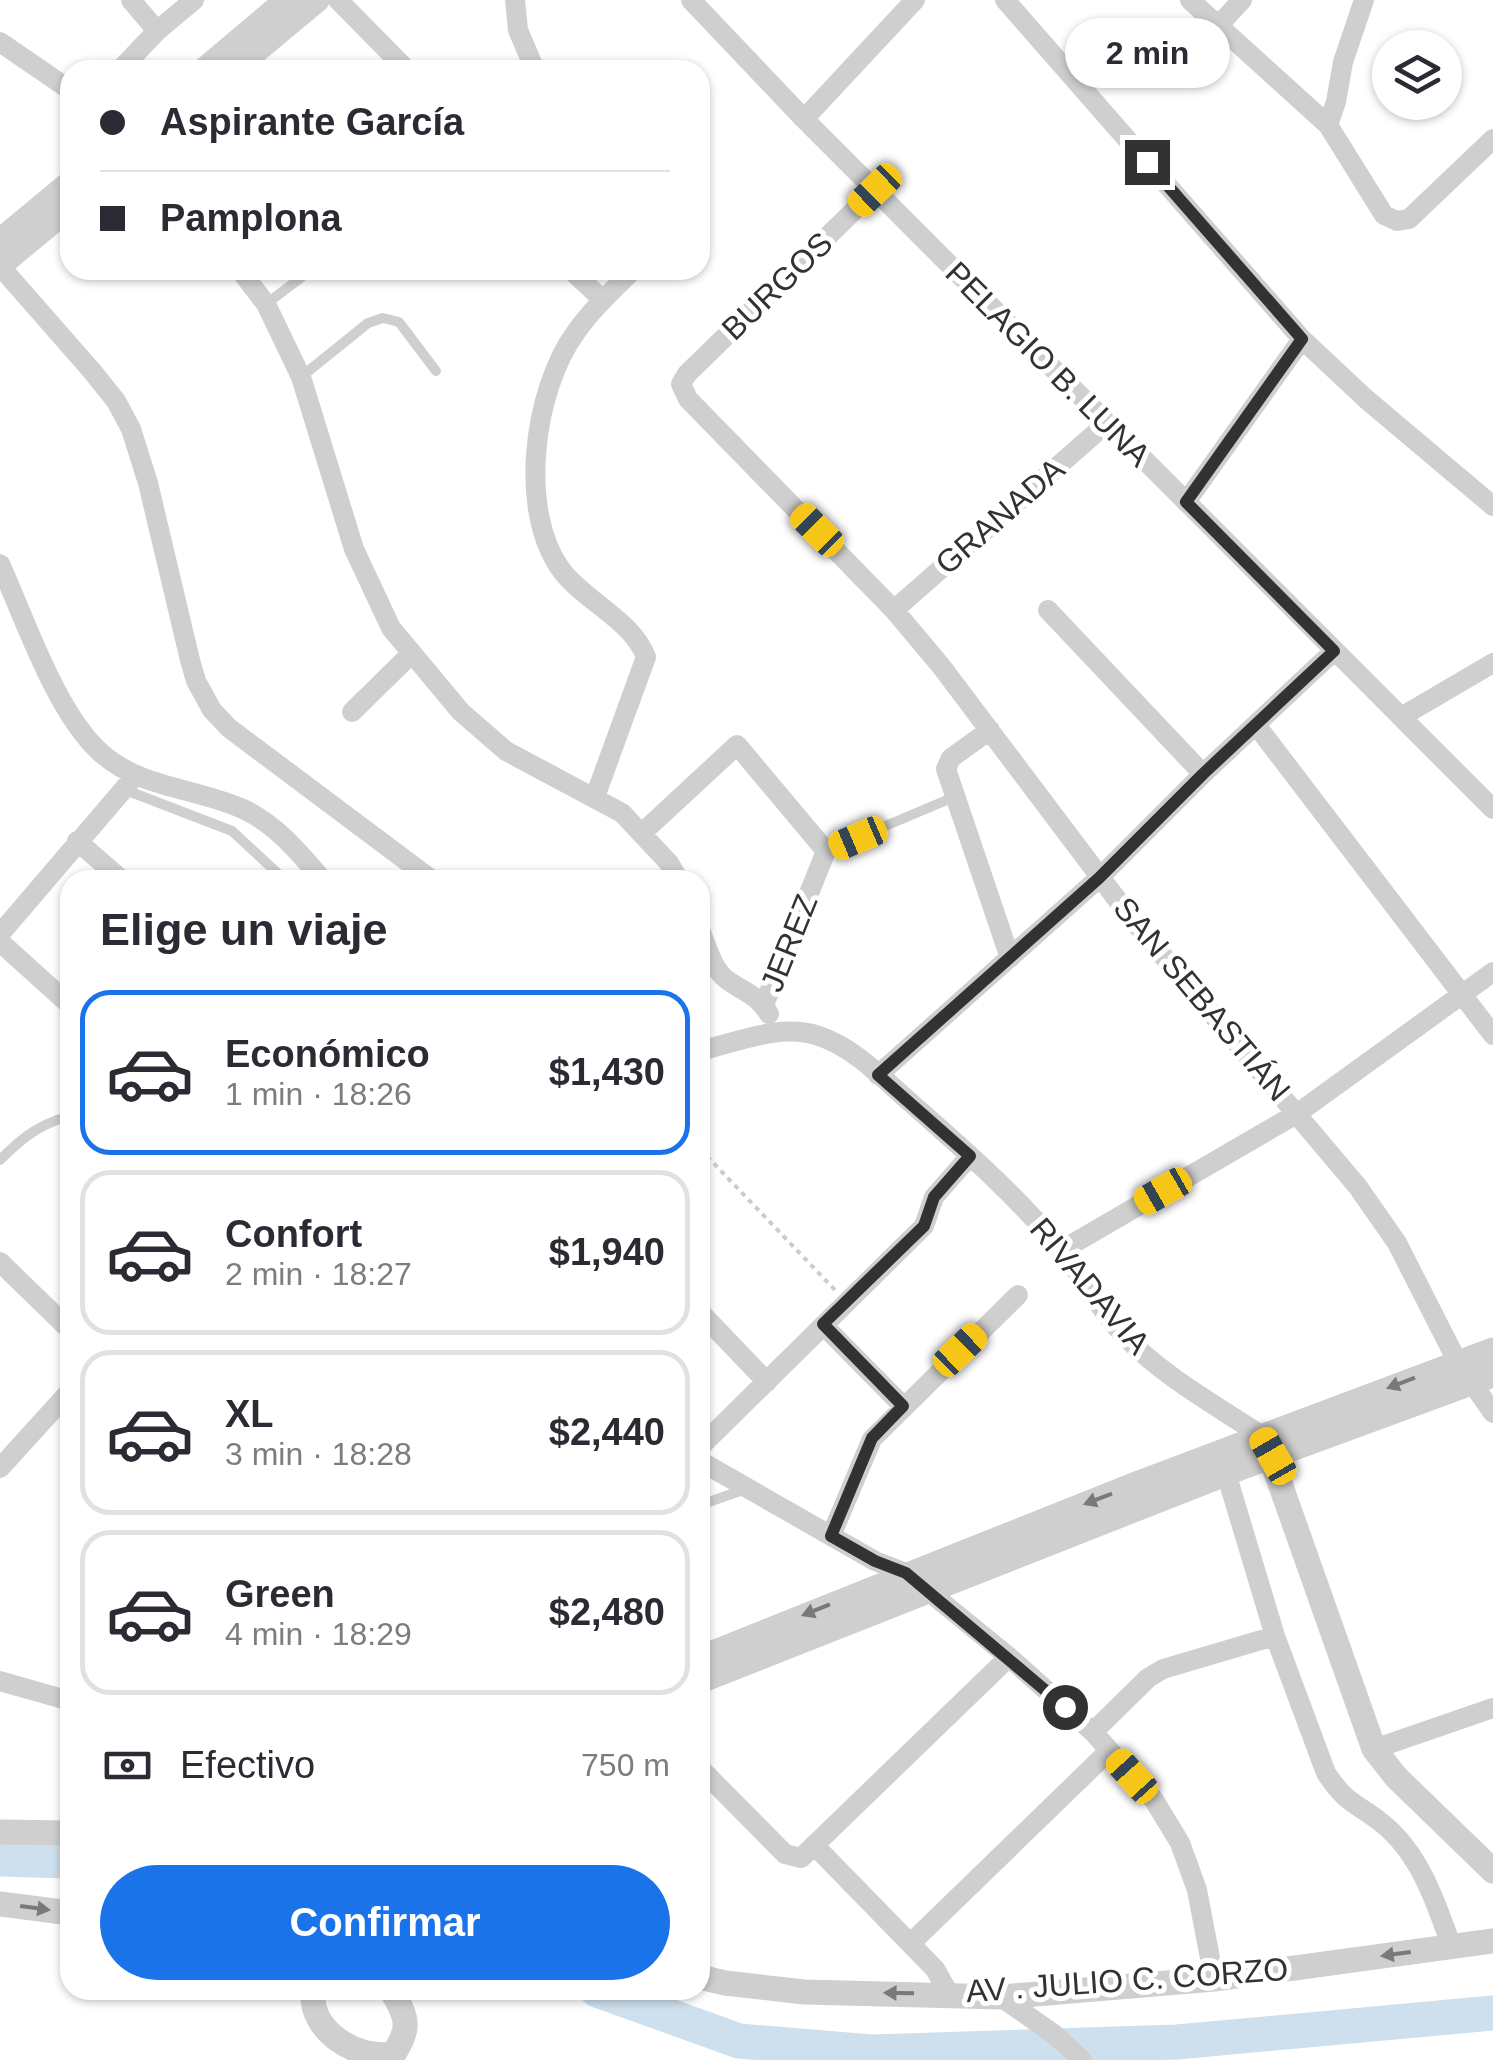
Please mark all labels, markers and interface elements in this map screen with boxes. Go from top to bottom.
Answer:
callout: 2 min [1064,17,1230,87]
map controls [1372,30,1462,120]
button: layers [1372,30,1462,120]
text: 2 min [1106,35,1189,71]
text: Aspirante García [160,101,464,143]
route end [1125,140,1170,185]
car [843,158,907,222]
text: Pamplona [160,197,342,239]
street label: BURGOS [715,225,839,347]
street label: PELAGIO B. LUNA [938,254,1158,474]
street label: GRANADA [928,450,1072,581]
car [785,498,849,562]
car [825,812,891,864]
street label: JEREZ [753,889,825,997]
street label: SAN SEBASTIÁN [1106,890,1298,1108]
text: Elige un viaje [100,904,388,955]
icon: car [105,1028,195,1118]
text: Económico [225,1033,430,1075]
text: $1,430 [549,1051,665,1093]
text: 1 min · 18:26 [225,1076,412,1112]
car [1130,1163,1196,1219]
icon: car [105,1208,195,1298]
street label: RIVADAVIA [1023,1211,1158,1362]
text: Confort [225,1213,362,1255]
text: $1,940 [549,1231,665,1273]
text: 2 min · 18:27 [225,1256,412,1292]
car [928,1318,992,1382]
one-way arrow [1386,1376,1416,1391]
icon: car [105,1388,195,1478]
text: XL [225,1393,274,1435]
text: $2,440 [549,1411,665,1453]
car [1245,1423,1301,1489]
text: 3 min · 18:28 [225,1436,412,1472]
one-way arrow [1082,1492,1112,1507]
icon: car [105,1568,195,1658]
text: Green [225,1573,335,1615]
text: $2,480 [549,1591,665,1633]
one-way arrow [801,1603,831,1619]
text: 4 min · 18:29 [225,1616,412,1652]
route start [1043,1685,1088,1730]
icon: cash [100,1738,155,1793]
text: Efectivo [180,1744,315,1786]
car [1101,1744,1163,1808]
text: 750 m [581,1747,670,1783]
button: Confirmar [100,1865,670,1980]
one-way arrow [20,1901,51,1917]
one-way arrow [1380,1947,1412,1963]
street label: AV . JULIO C. CORZO [965,1951,1289,2009]
one-way arrow [882,1985,914,2001]

